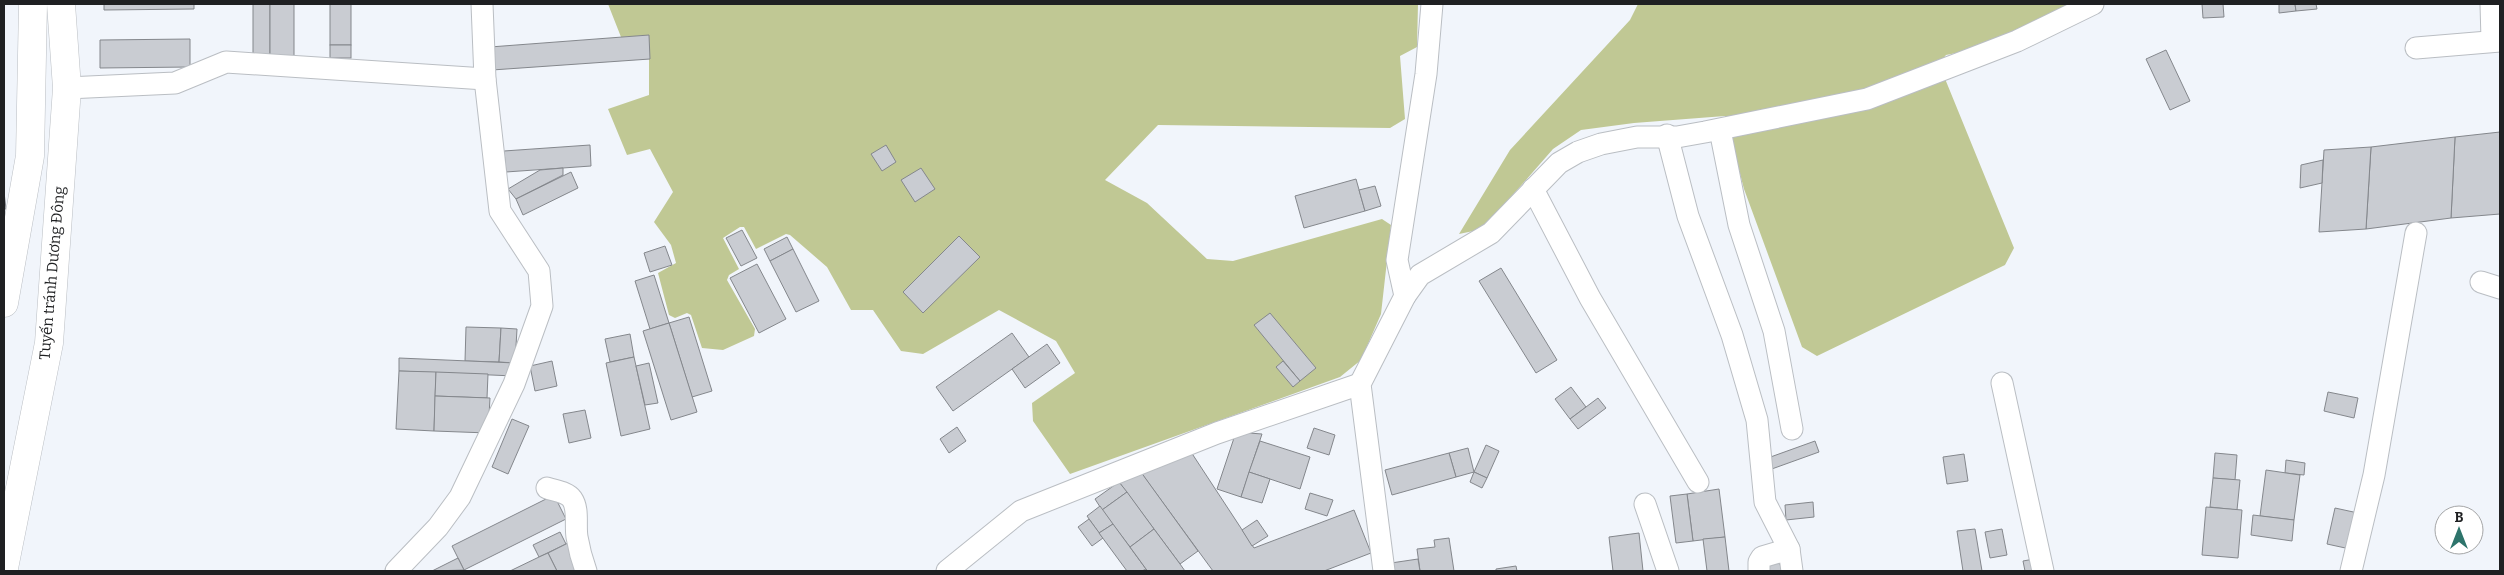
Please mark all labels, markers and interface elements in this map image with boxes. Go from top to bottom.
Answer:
street label: Tuyến tránh Dương Đông [35,185,69,361]
north arrow [2434,505,2484,555]
text: B [2454,509,2464,526]

